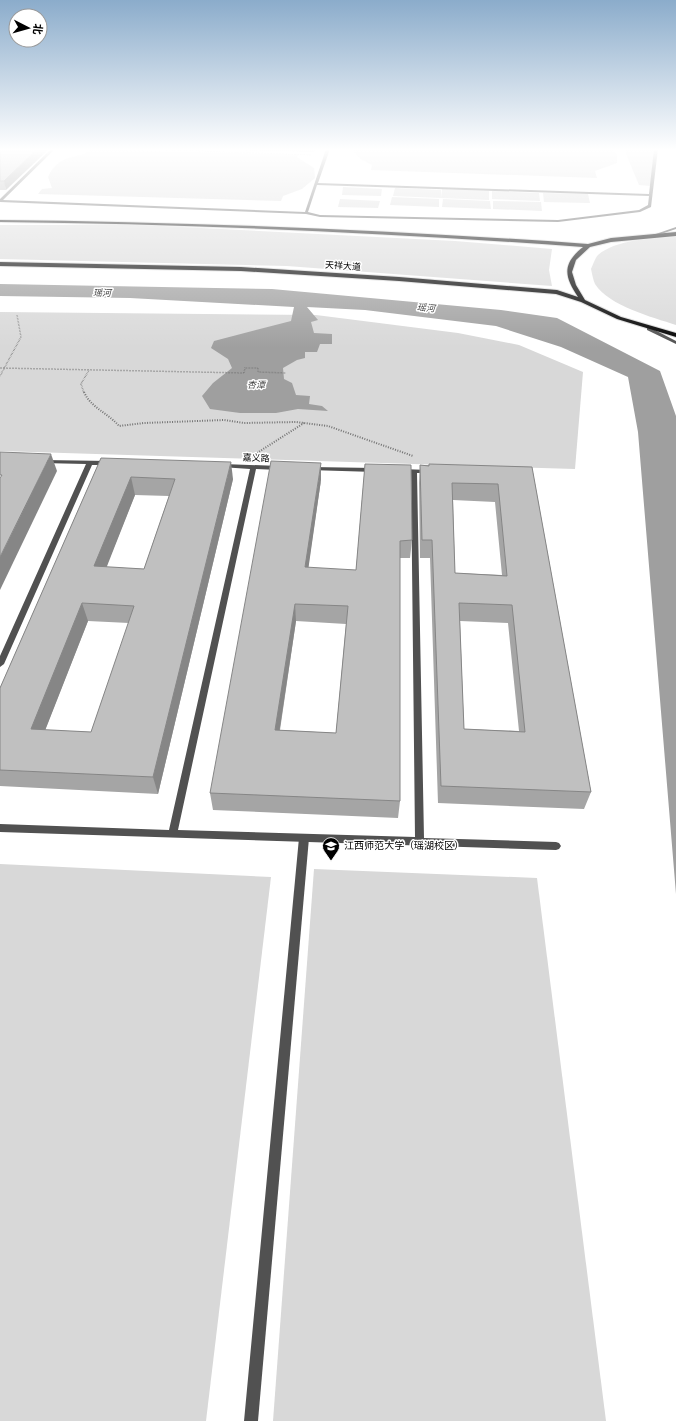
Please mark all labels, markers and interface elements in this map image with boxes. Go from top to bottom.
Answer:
north arrow [8,8,48,48]
text: 北 [30,23,44,35]
street label: 天祥大道 [325,260,361,272]
water label: 瑶河 [93,288,113,298]
water label: 瑶河 [417,302,437,314]
water label: 杏潭 [247,380,267,390]
street label: 嘉义路 [242,453,270,463]
school or university icon: 江西师范大学（瑶湖校区） [321,836,341,861]
place label: 江西师范大学（瑶湖校区） [344,840,464,852]

